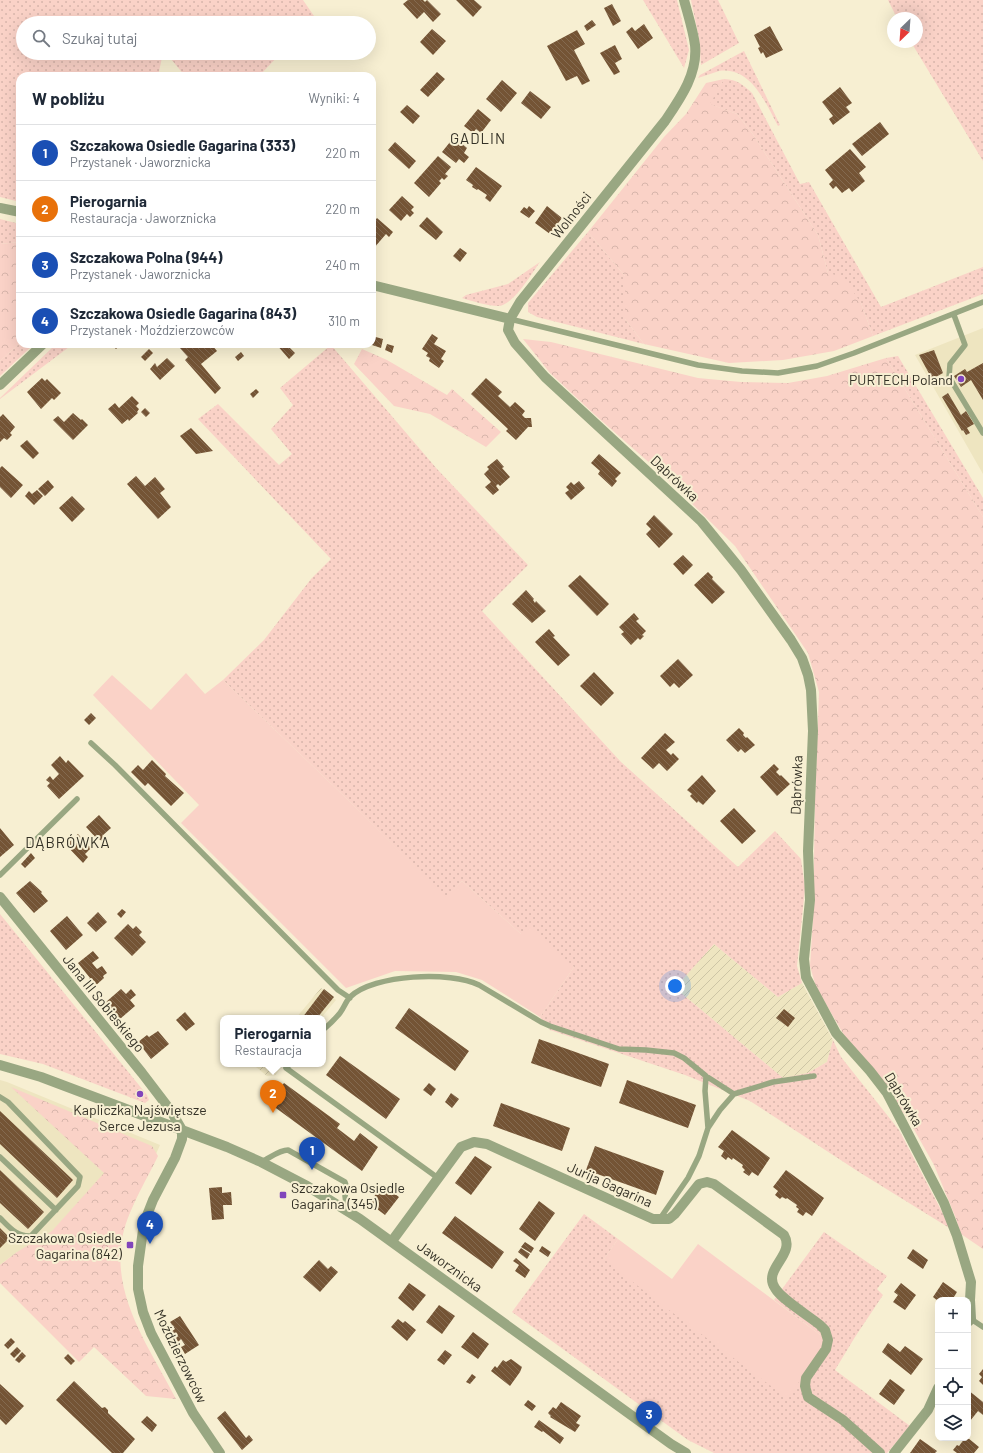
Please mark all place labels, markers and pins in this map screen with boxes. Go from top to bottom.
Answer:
place label: PURTECH Poland [849,371,953,388]
marker: PURTECH Poland [956,374,966,384]
pin: 2 [260,1080,286,1113]
marker: Kapliczka Najświętsze Serce Jezusa [135,1089,145,1099]
place label: Kapliczka Najświętsze Serce Jezusa [73,1101,207,1134]
pin: 1 [299,1137,325,1170]
place label: Szczakowa Osiedle Gagarina (345) [291,1179,405,1212]
marker: Szczakowa Osiedle Gagarina (345) [278,1190,288,1200]
pin: 4 [137,1211,163,1244]
place label: Szczakowa Osiedle Gagarina (842) [8,1229,122,1262]
marker: Szczakowa Osiedle Gagarina (842) [125,1240,135,1250]
pin: 3 [636,1401,662,1434]

